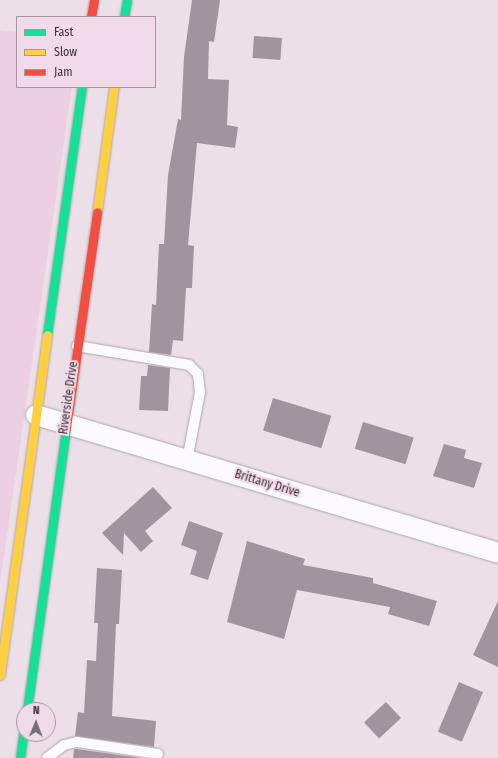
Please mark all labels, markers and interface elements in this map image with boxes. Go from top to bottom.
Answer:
legend [16,16,156,88]
text: Fast [54,25,73,39]
text: Slow [54,45,77,59]
text: Jam [54,65,72,79]
street label: Riverside Drive [57,361,81,435]
street label: Brittany Drive [233,467,301,501]
north arrow [16,702,56,742]
text: N [33,704,40,717]

